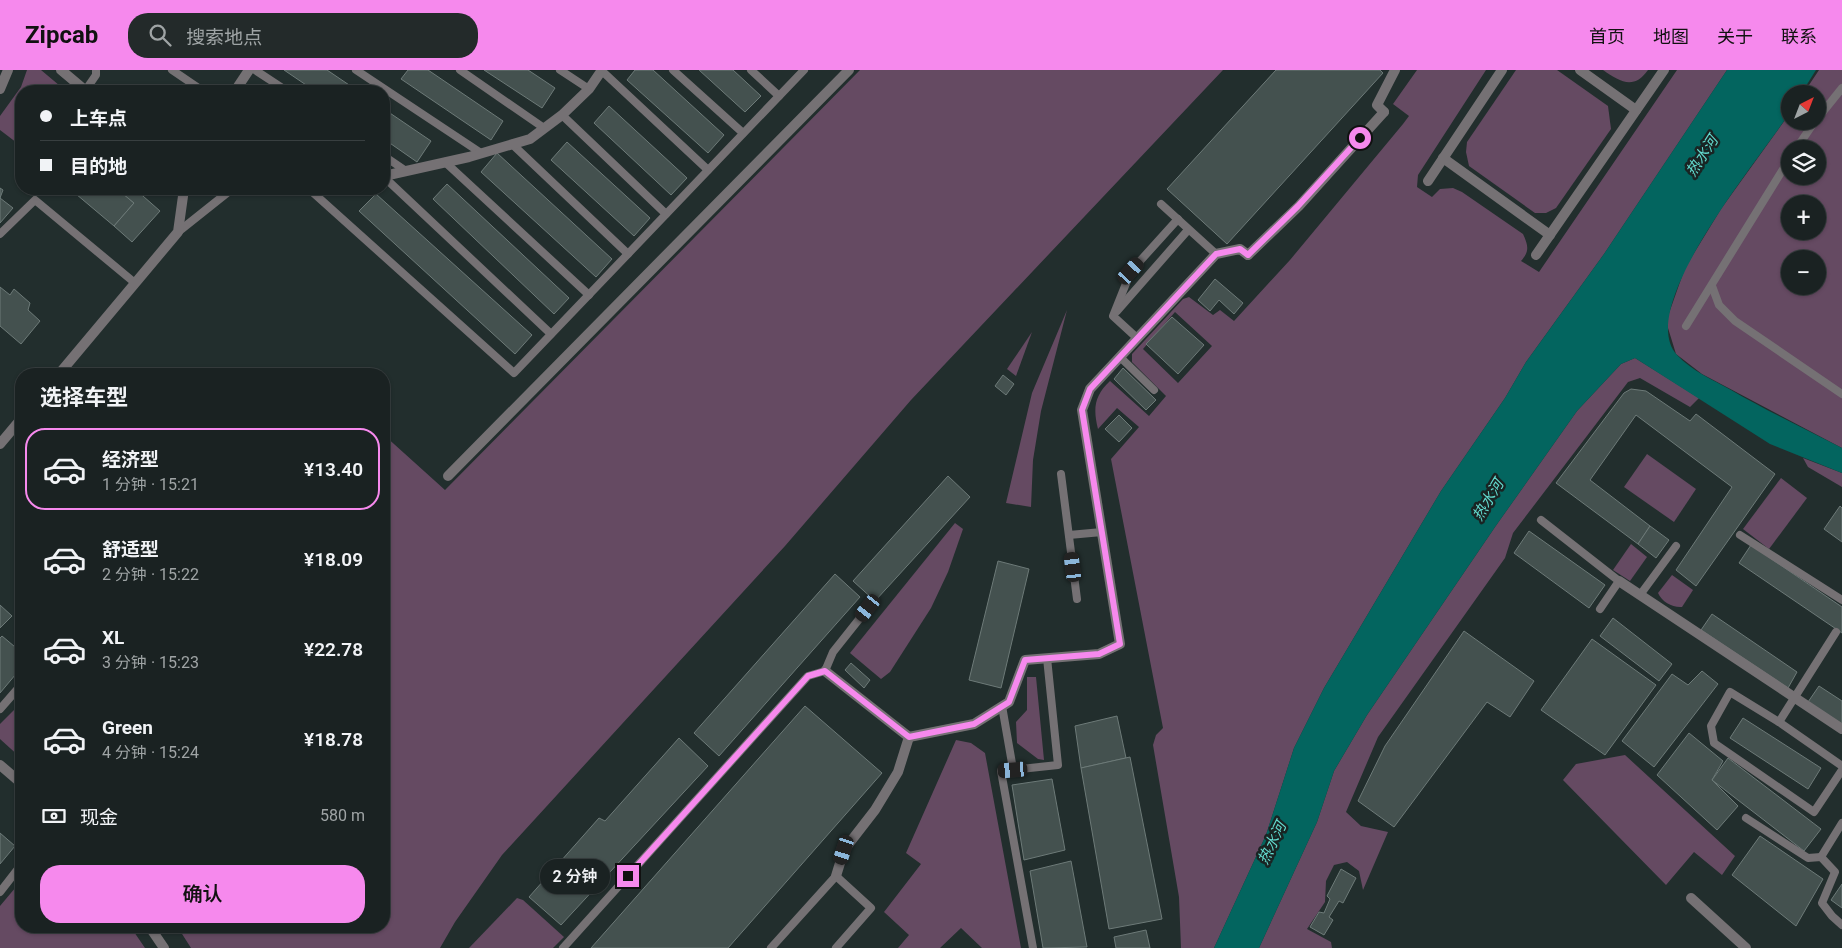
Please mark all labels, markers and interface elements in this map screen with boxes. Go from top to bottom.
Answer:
search box [128,13,478,58]
text: Zipcab [25,21,98,49]
icon: search [146,21,174,49]
text: 搜索地点 [186,26,262,49]
text: 首页 [1589,26,1625,47]
text: 地图 [1653,26,1689,47]
text: 关于 [1717,26,1753,47]
text: 联系 [1781,26,1817,47]
north arrow [1781,85,1826,130]
map controls [1781,85,1826,295]
text: 上车点 [70,107,127,130]
route start [1349,127,1371,149]
water label: 热水河 [1682,130,1723,180]
button: layers [1781,140,1826,185]
text: 目的地 [70,155,127,178]
button: + [1781,195,1826,240]
button: − [1781,250,1826,295]
car [1115,255,1146,287]
text: 选择车型 [40,385,128,410]
icon: car [42,447,87,492]
text: 经济型 [102,448,159,471]
text: ¥13.40 [304,458,363,481]
water label: 热水河 [1469,474,1509,524]
text: 1 分钟 · 15:21 [102,475,199,494]
icon: car [42,537,87,582]
text: 舒适型 [102,538,159,561]
text: ¥18.09 [304,548,363,571]
car [1063,551,1082,583]
text: 2 分钟 · 15:22 [102,565,199,584]
car [852,592,883,624]
text: XL [102,626,124,649]
icon: car [42,627,87,672]
text: ¥22.78 [304,638,363,661]
text: 3 分钟 · 15:23 [102,653,199,672]
text: Green [102,716,153,739]
icon: car [42,717,87,762]
text: ¥18.78 [304,728,363,751]
text: 4 分钟 · 15:24 [102,743,199,762]
car [997,761,1028,779]
icon: cash [40,802,68,830]
text: 现金 [80,806,118,829]
text: 580 m [320,806,365,825]
water label: 热水河 [1254,816,1291,867]
car [832,833,855,867]
callout: 2 分钟 [540,858,610,894]
button: 确认 [40,865,365,923]
route end [617,865,639,887]
text: 2 分钟 [552,867,598,886]

